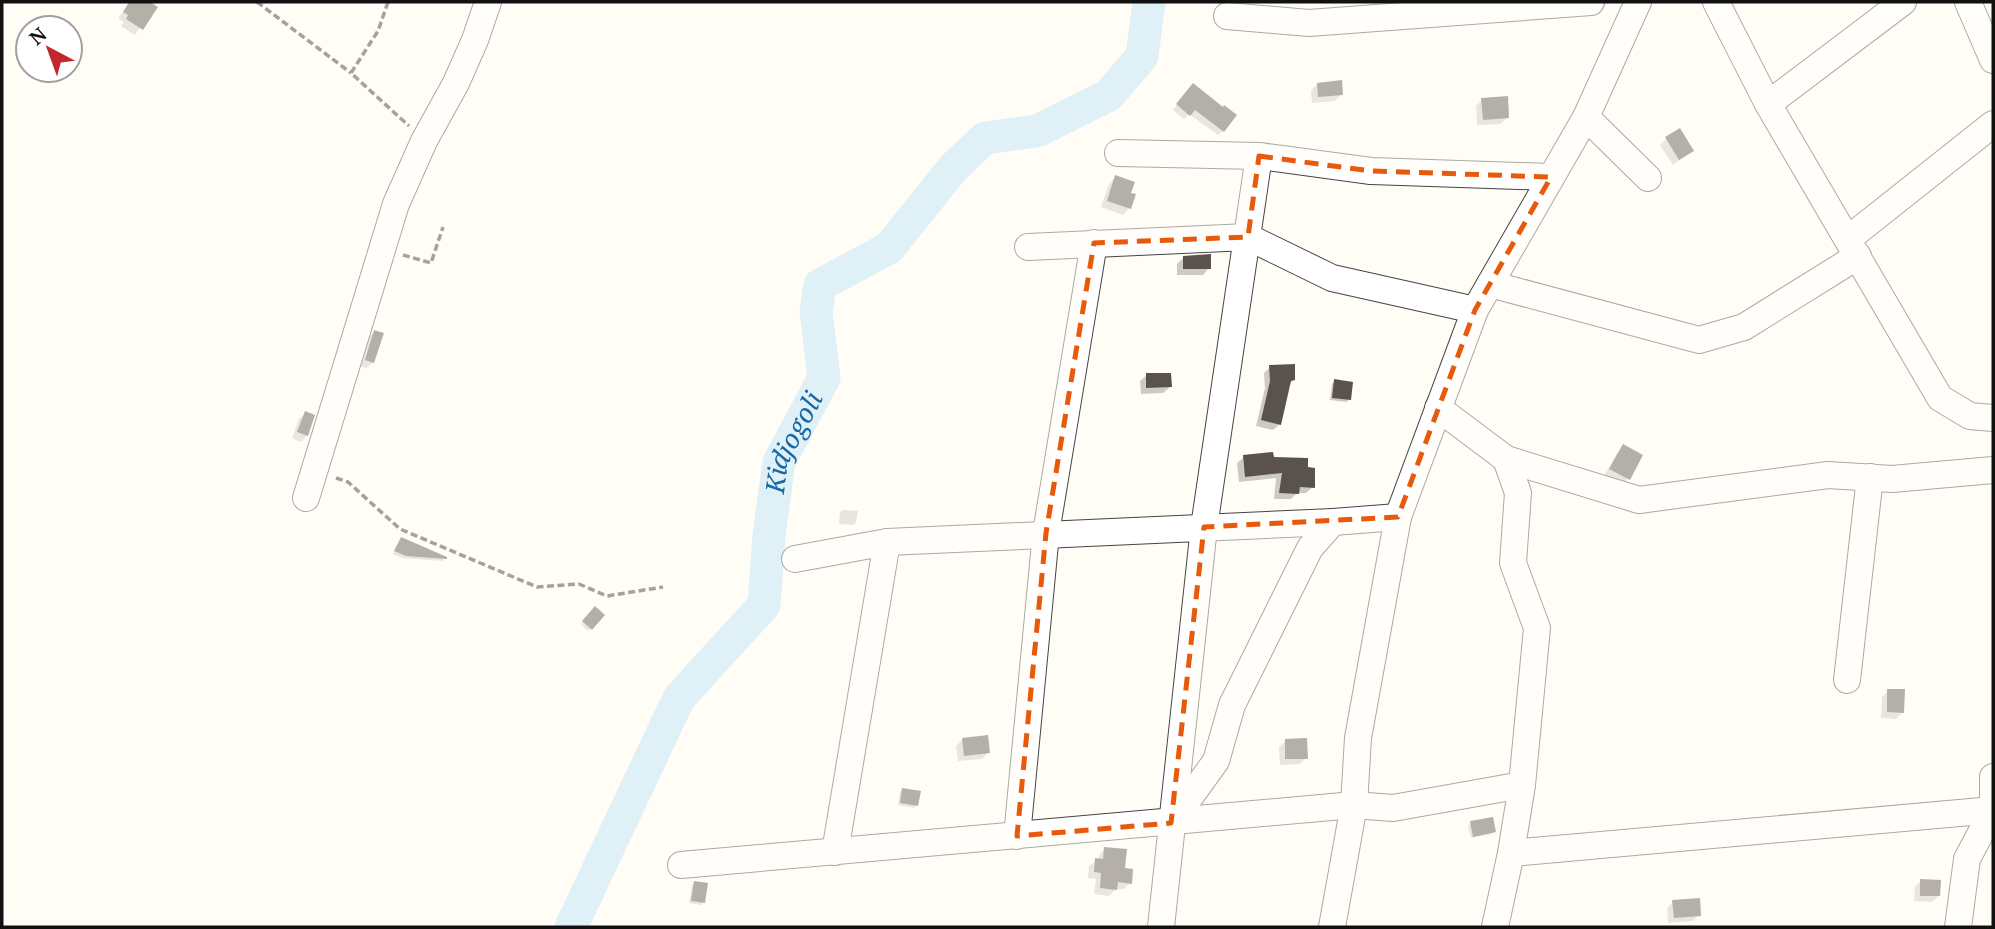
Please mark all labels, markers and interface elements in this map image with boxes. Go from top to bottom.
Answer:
north arrow [14,14,84,84]
text: N [24,21,52,51]
water label: Kidjogoli [756,385,831,497]

